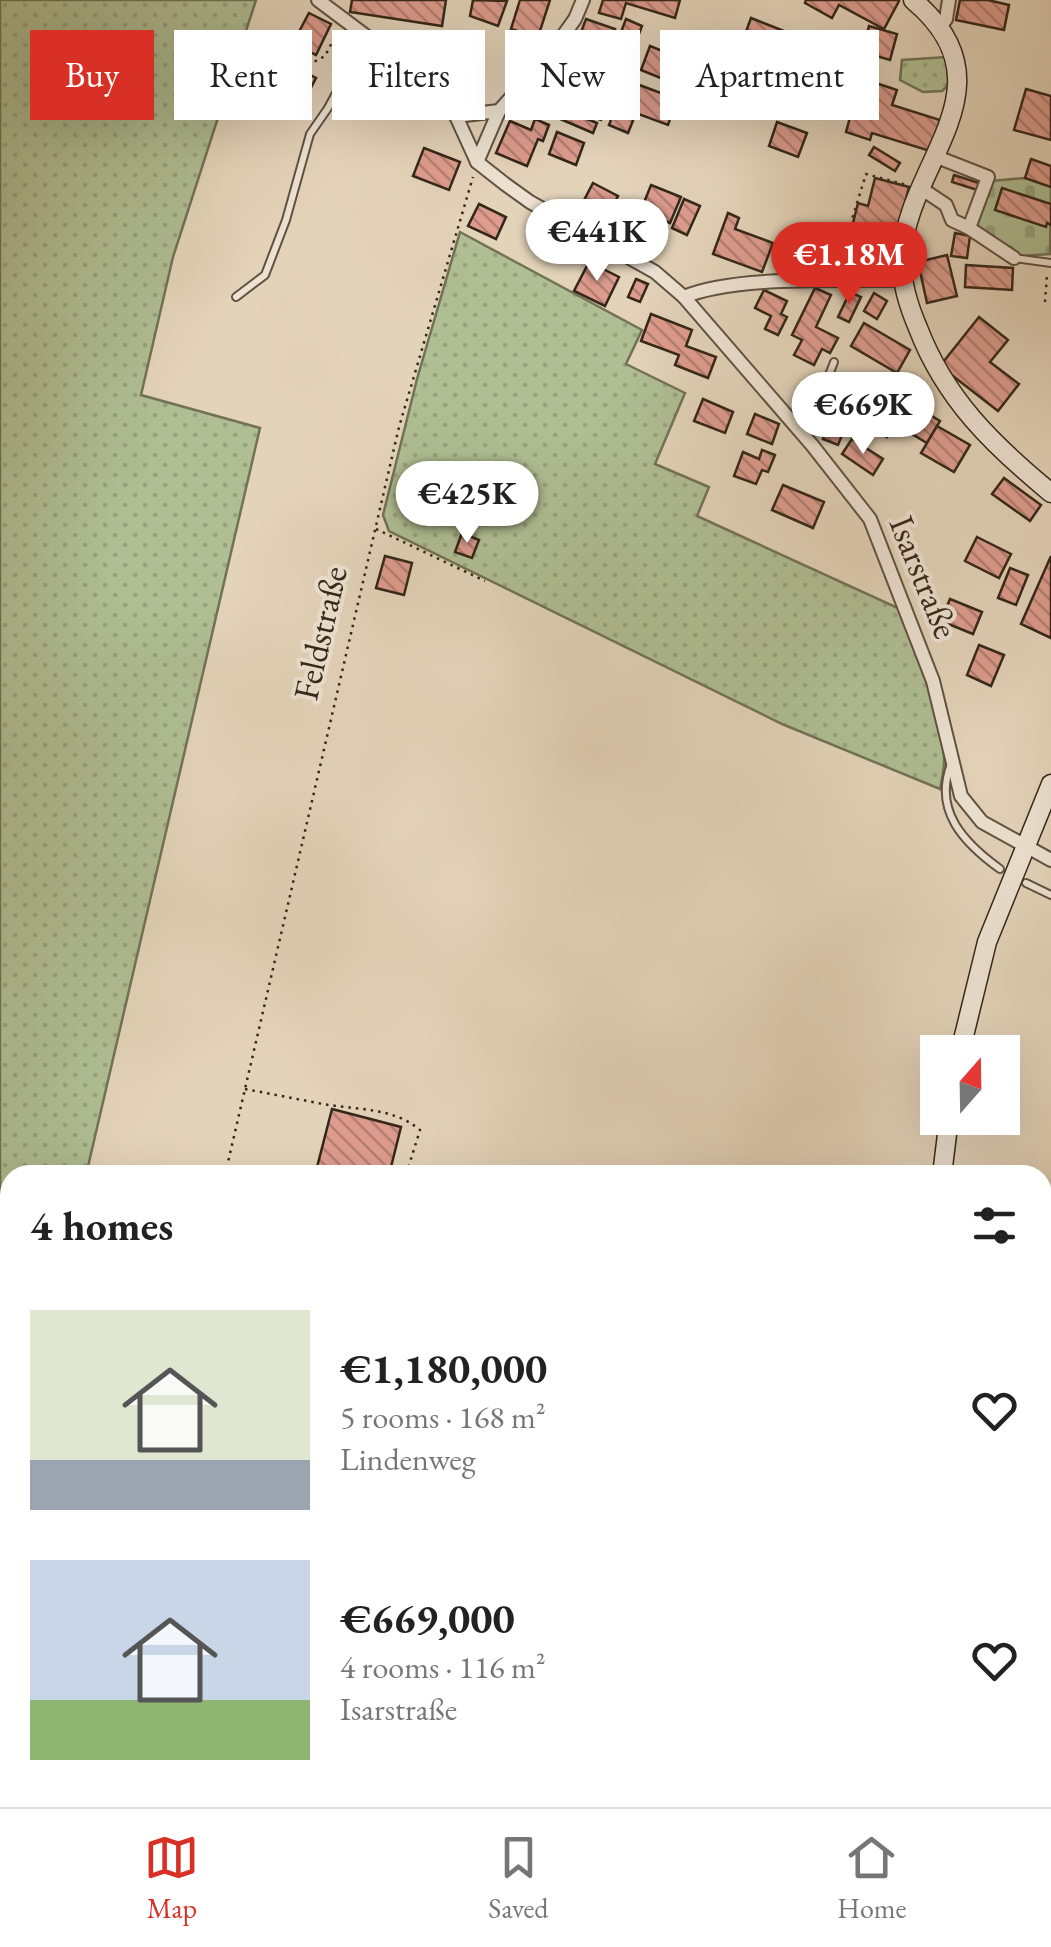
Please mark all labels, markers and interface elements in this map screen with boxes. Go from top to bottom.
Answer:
chip: Buy [30,30,154,120]
chip: Rent [174,30,312,120]
chip: Filters [332,30,485,120]
chip: New [505,30,640,120]
chip: Apartment [660,30,879,120]
pin: €441K [527,199,667,284]
text: €441K [548,210,646,252]
pin: €1.18M [768,222,930,307]
text: €1.18M [793,233,905,275]
pin: €669K [793,372,933,457]
text: €669K [814,383,912,425]
pin: €425K [397,461,537,546]
text: €425K [418,472,516,514]
street label: Isarstraße [880,509,969,645]
street label: Feldstraße [282,562,357,704]
north arrow [920,1035,1020,1135]
map controls [920,1035,1020,1135]
text: 4 homes [30,1198,173,1253]
icon: filters [967,1198,1022,1253]
text: €1,180,000 [340,1341,547,1396]
icon: home [110,1350,230,1470]
icon: heart [967,1383,1022,1438]
text: 5 rooms · 168 m² [340,1396,546,1438]
text: Lindenweg [340,1438,476,1480]
text: €669,000 [340,1591,515,1646]
icon: home [110,1600,230,1720]
icon: heart [967,1633,1022,1688]
text: 4 rooms · 116 m² [340,1646,546,1688]
text: Isarstraße [340,1688,457,1730]
tab: Map [144,1830,199,1926]
tab: Saved [488,1830,548,1926]
tab: Home [837,1830,907,1926]

